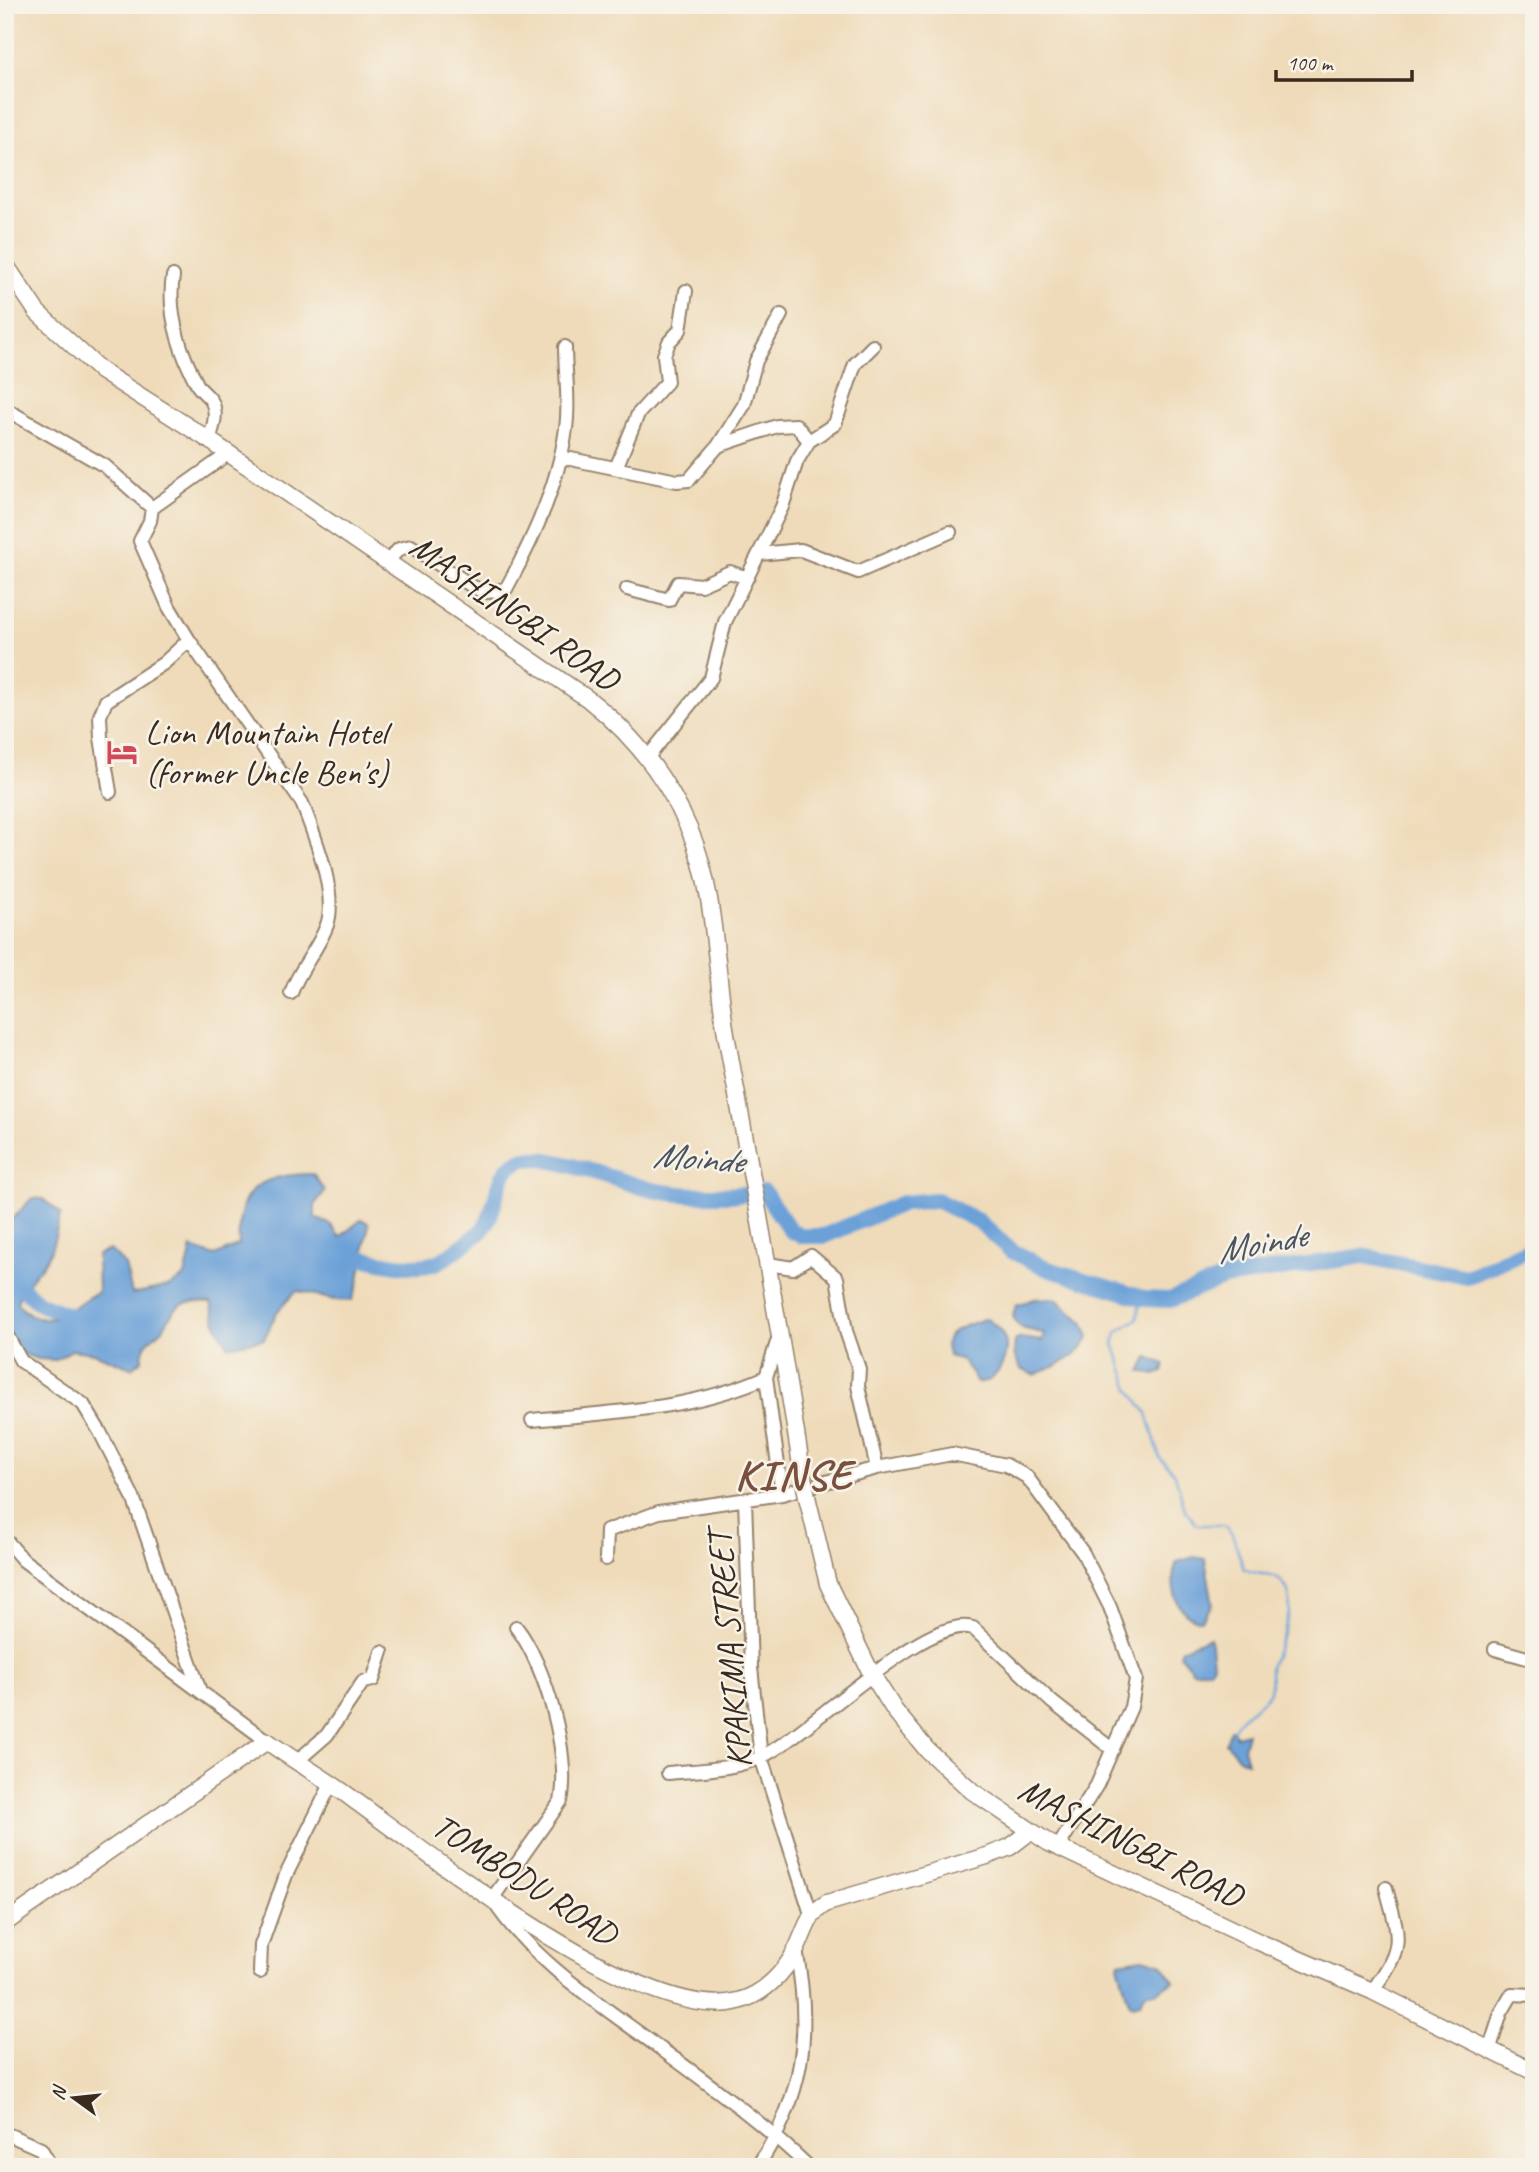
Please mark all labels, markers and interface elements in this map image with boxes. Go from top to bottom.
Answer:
scale bar [1276,38,1413,82]
text: 100 m [1287,50,1334,76]
street label: MASHINGBI ROAD [401,524,630,703]
place label: Lion Mountain Hotel (former Uncle Ben's) [145,710,393,795]
hotel icon: Lion Mountain Hotel (former Uncle Ben's) [105,735,139,769]
water label: Moinde [652,1131,749,1184]
water label: Moinde [1213,1210,1315,1274]
district label: KINSE [735,1449,857,1502]
street label: KPAKIMA STREET [696,1521,762,1770]
street label: MASHINGBI ROAD [1011,1767,1253,1919]
street label: TOMBODU ROAD [424,1803,628,1957]
north arrow [38,2064,108,2134]
text: N [45,2082,72,2103]

